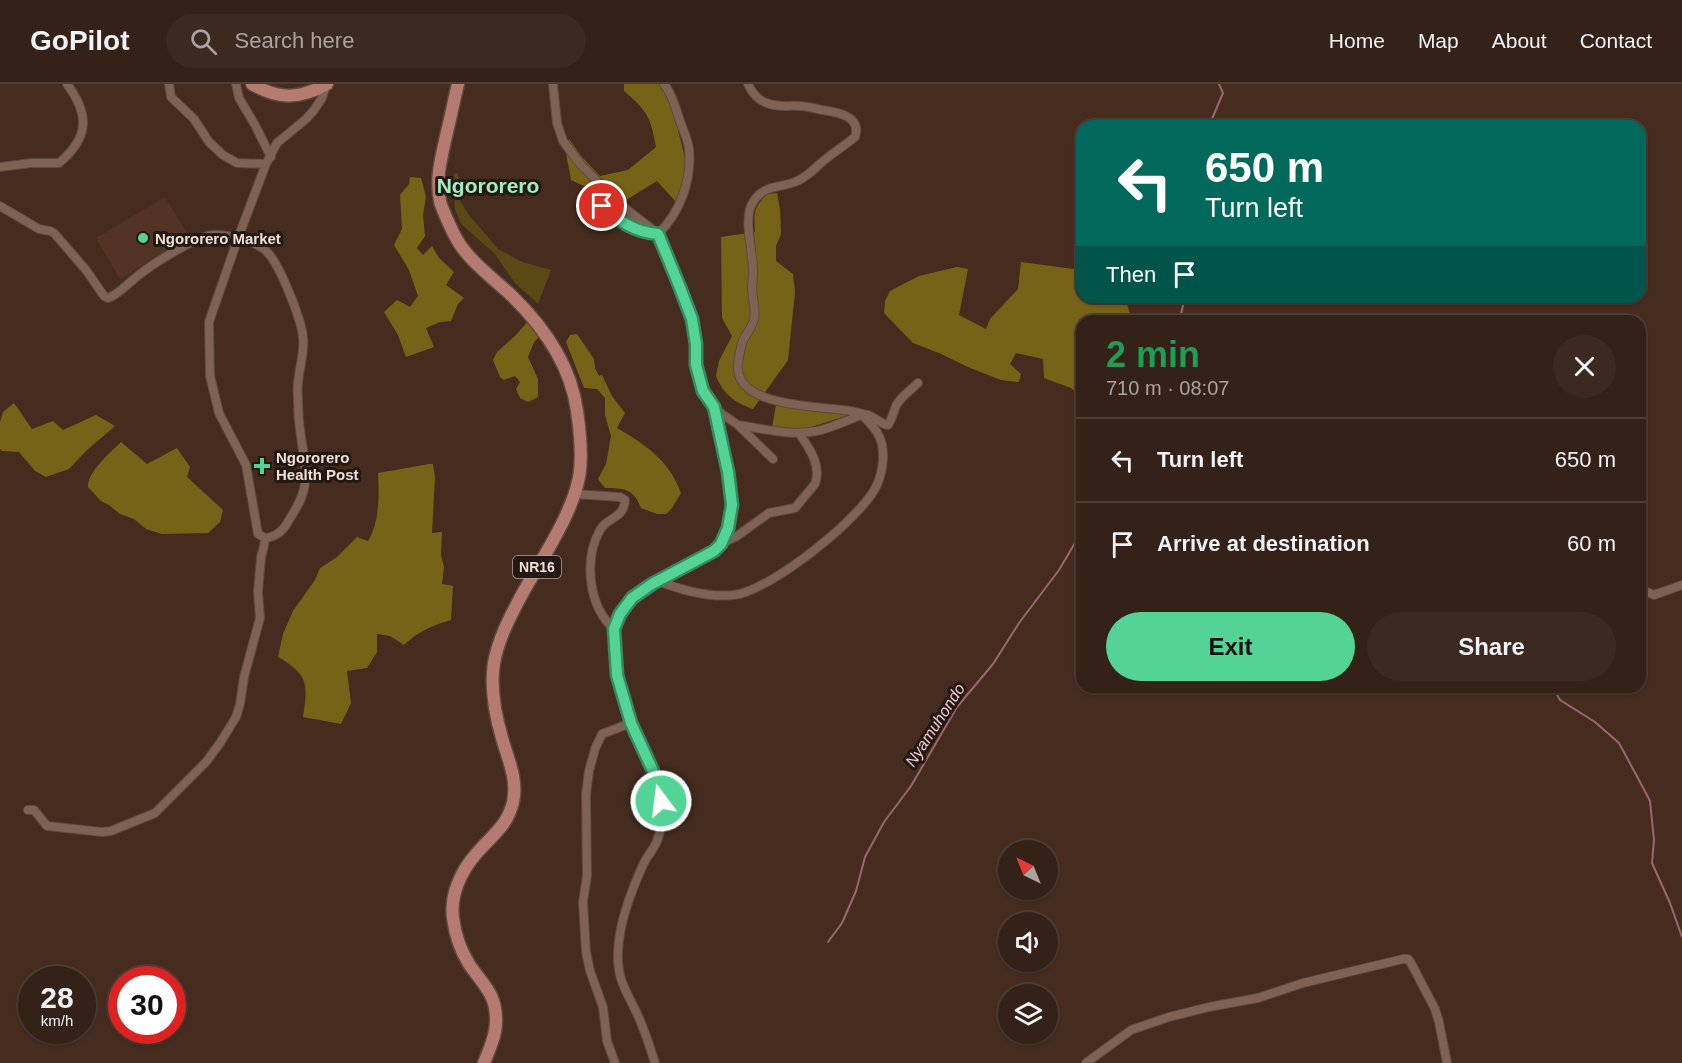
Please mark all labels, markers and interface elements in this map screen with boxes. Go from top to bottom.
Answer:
search box [166,14,586,68]
text: GoPilot [30,25,130,56]
icon: search [187,25,220,58]
text: Search here [235,28,354,53]
text: Home [1329,29,1385,52]
text: Map [1418,29,1459,52]
text: About [1492,29,1547,52]
text: Contact [1580,29,1652,52]
icon: left [1106,144,1184,222]
text: 650 m [1205,144,1324,191]
district label: Ngororero [437,174,539,197]
pin [576,180,627,231]
icon: arrive [585,189,618,222]
text: Turn left [1205,193,1303,223]
place label: Ngororero Market [155,230,281,247]
marker: Ngororero Market [136,231,150,245]
icon: arrive [1168,258,1201,291]
text: Then [1106,262,1156,287]
text: 2 min [1106,334,1200,375]
button: close [1553,335,1616,398]
text: 710 m · 08:07 [1106,377,1229,399]
icon: left [1106,444,1139,477]
text: Turn left [1157,447,1243,472]
text: 650 m [1555,447,1616,472]
place label: Ngororero Health Post [276,449,359,483]
marker: Ngororero Health Post [253,457,271,475]
icon: arrive [1106,528,1139,561]
text: Arrive at destination [1157,531,1370,556]
text: 60 m [1567,531,1616,556]
road number: NR16 [513,556,561,578]
button: Exit [1106,612,1355,681]
button: Share [1367,612,1616,681]
water label: Nyamuhondo [902,680,968,770]
position arrow [629,769,693,833]
north arrow [998,840,1058,900]
map controls [998,840,1058,1044]
button: sound [998,912,1058,972]
speed limit sign: 30 [108,966,186,1044]
text: 28 [40,981,74,1014]
button: layers [998,984,1058,1044]
text: km/h [41,1012,73,1029]

